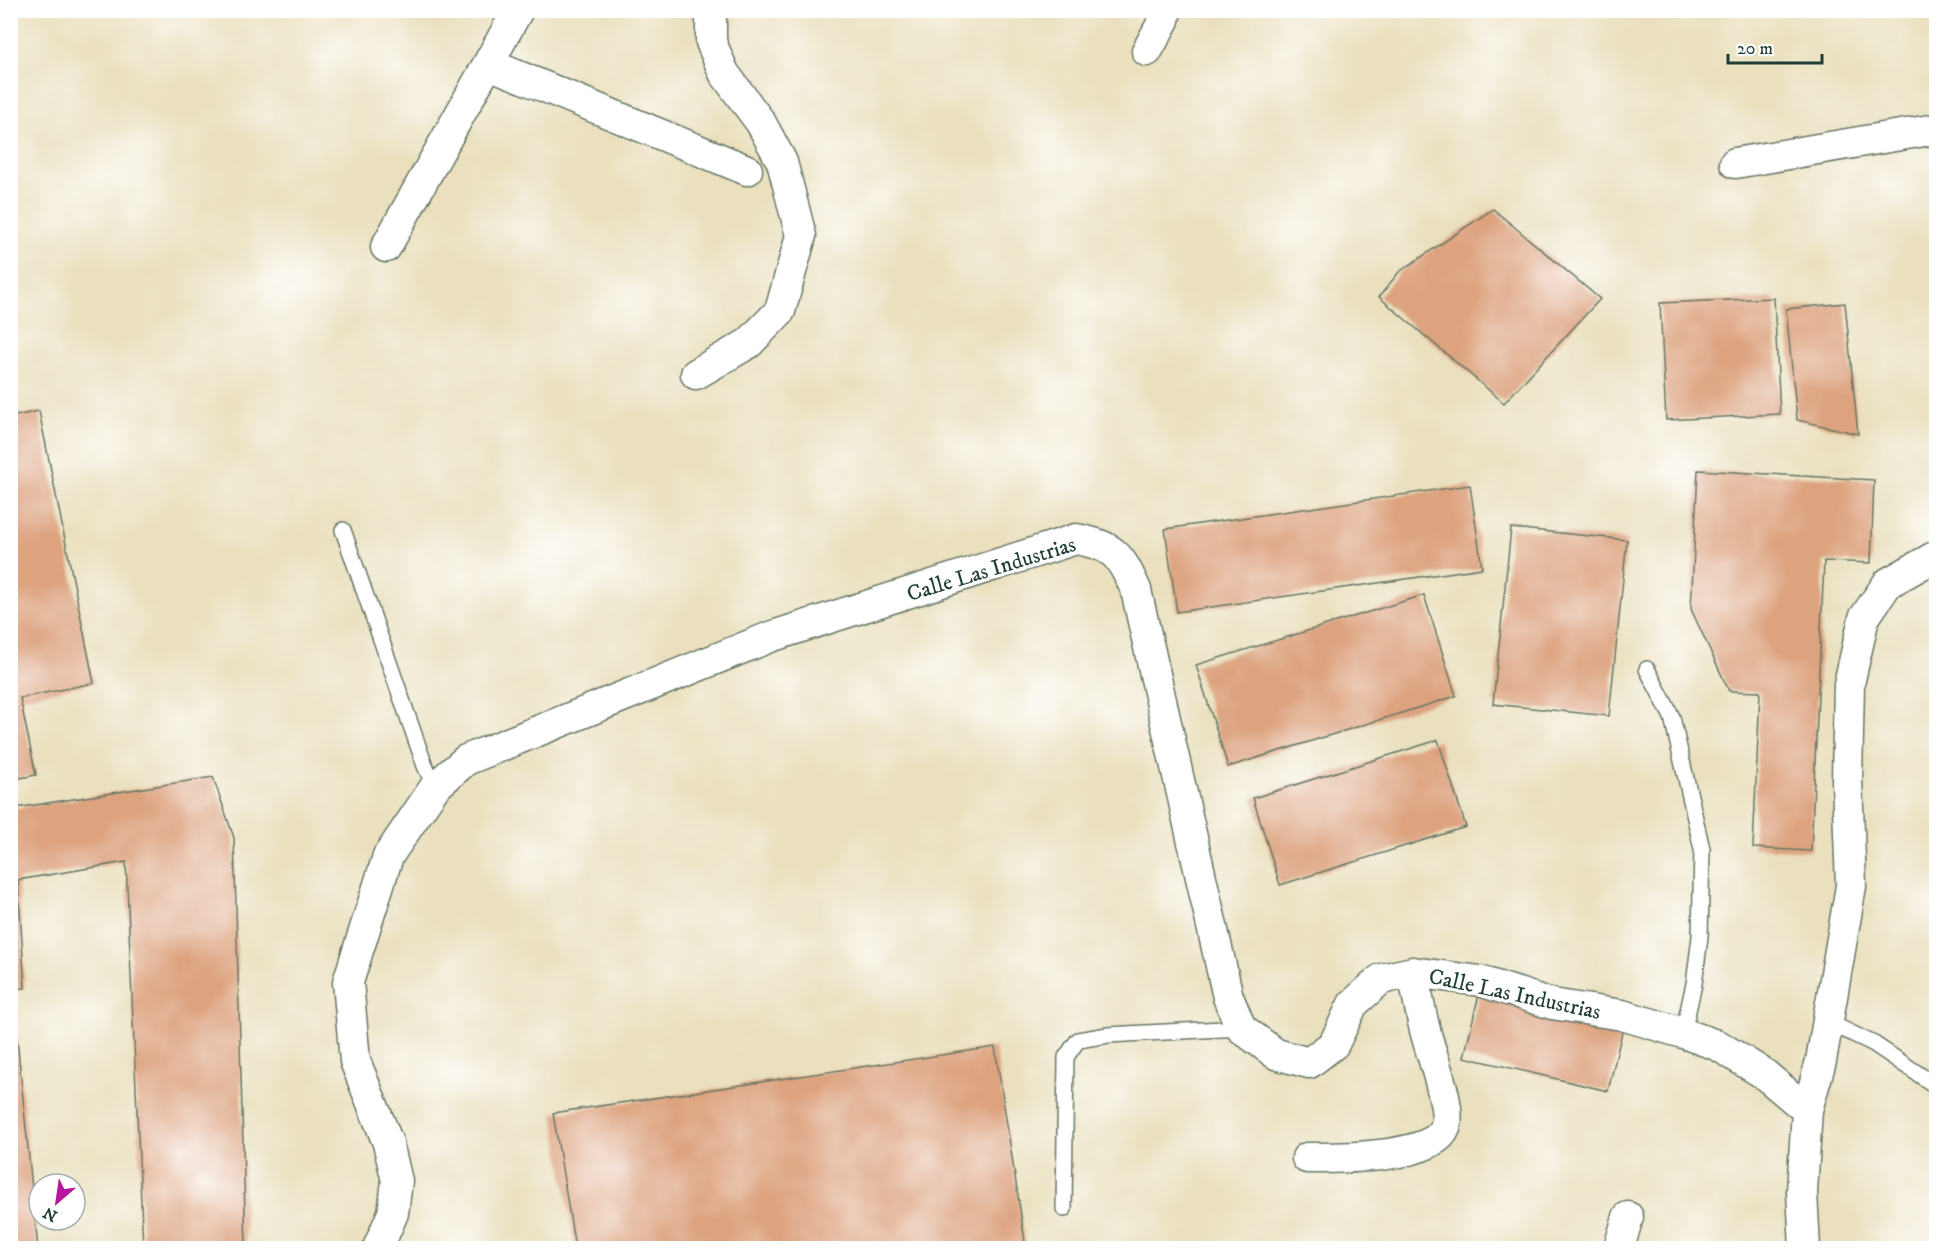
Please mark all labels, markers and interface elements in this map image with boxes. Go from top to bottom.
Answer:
scale bar [1728,27,1822,65]
text: 20 m [1737,38,1773,60]
street label: Calle Las Industrias [904,531,1079,608]
street label: Calle Las Industrias [1426,963,1603,1026]
north arrow [27,1172,87,1232]
text: N [40,1202,61,1226]

